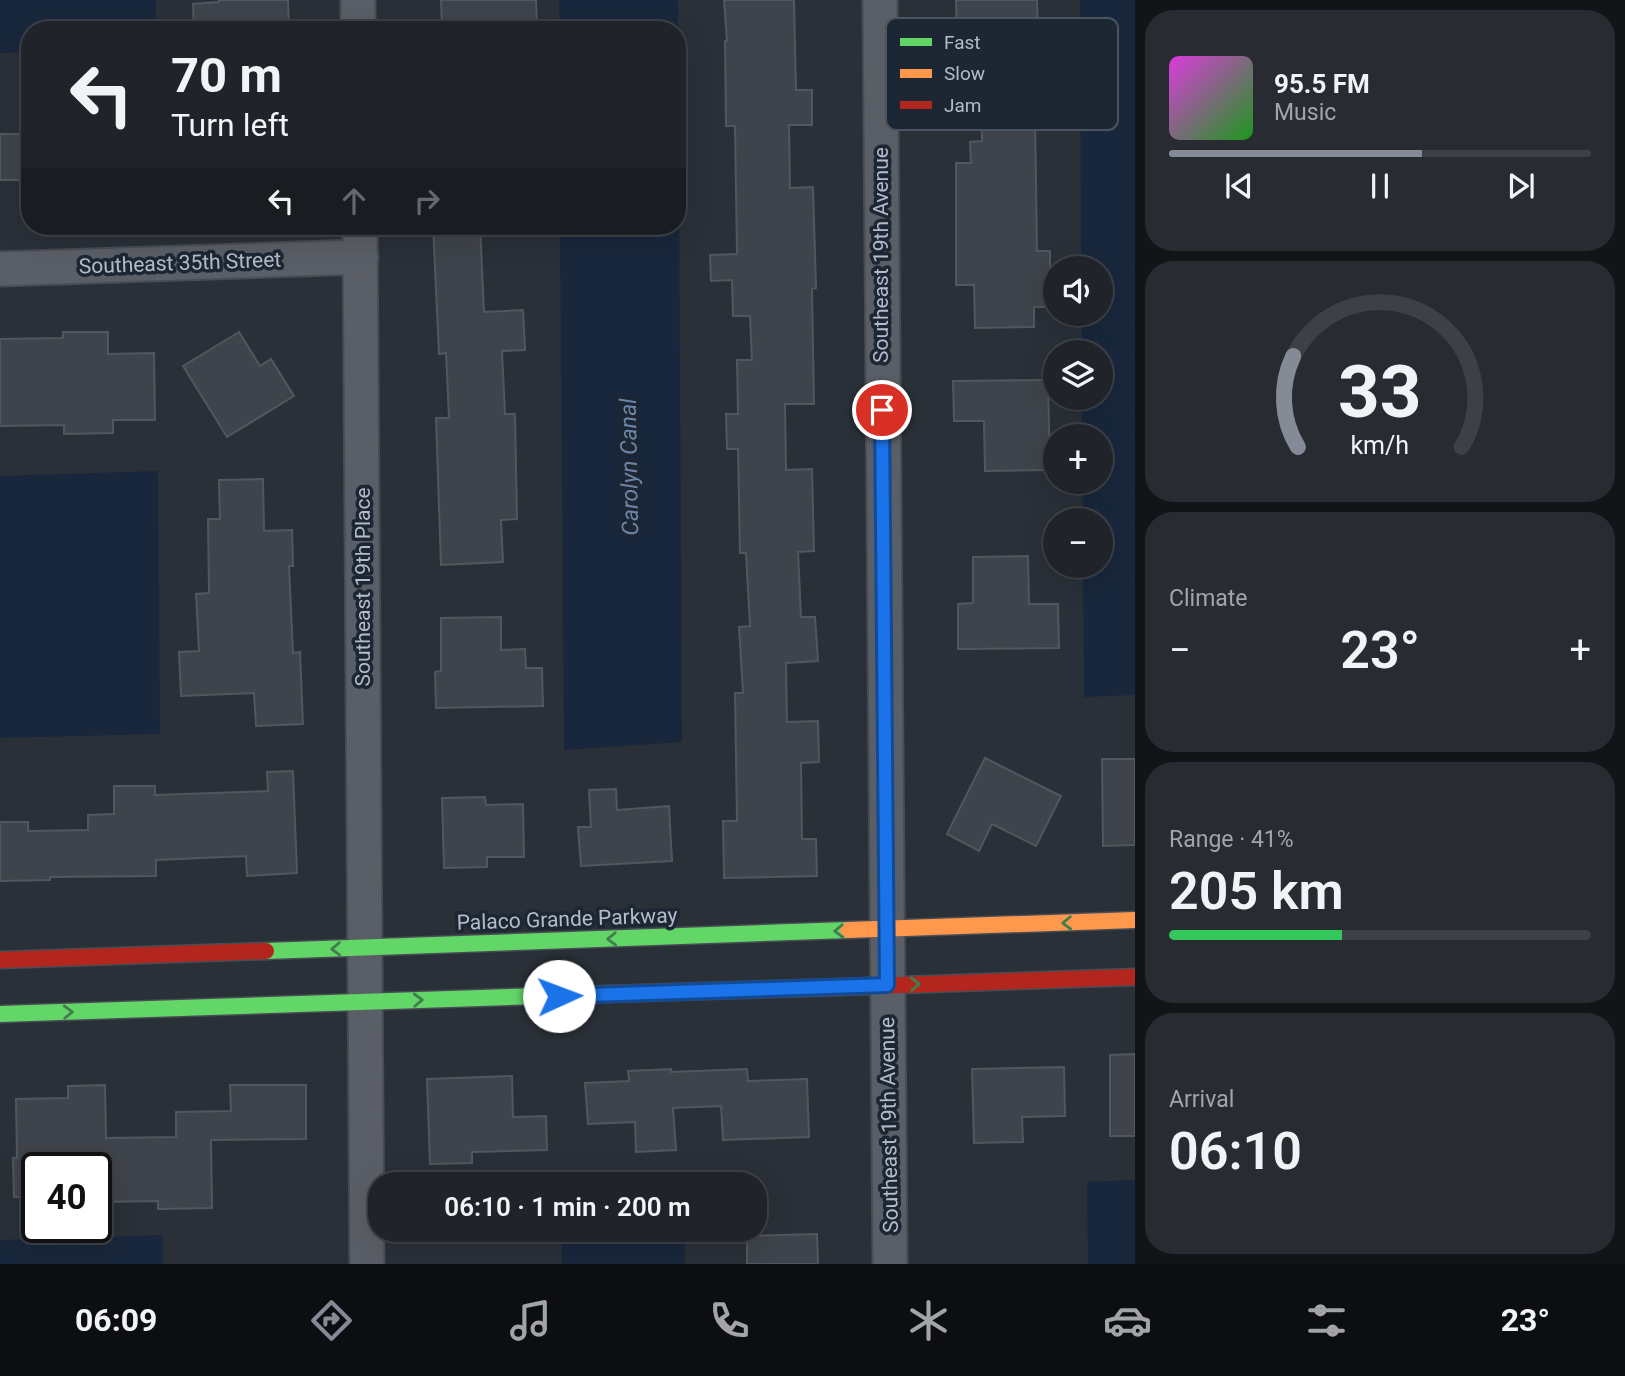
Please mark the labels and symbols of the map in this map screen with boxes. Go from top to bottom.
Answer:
legend [886,18,1118,130]
text: Fast [944,31,981,54]
text: Slow [944,62,985,85]
text: Jam [944,94,981,117]
street label: Southeast 19th Avenue [869,147,893,363]
street label: Southeast 35th Street [78,247,282,279]
pin [852,380,912,440]
water label: Carolyn Canal [615,398,644,536]
street label: Southeast 19th Place [351,487,375,687]
street label: Palaco Grande Parkway [456,903,678,935]
one-way arrow [1061,915,1072,930]
one-way arrow [834,923,844,939]
one-way arrow [606,931,617,946]
one-way arrow [330,941,341,956]
position arrow [522,959,596,1033]
one-way arrow [910,977,921,992]
one-way arrow [413,992,424,1008]
one-way arrow [63,1004,74,1019]
street label: Southeast 19th Avenue [875,1017,903,1233]
speed limit sign: 40 [21,1152,112,1243]

